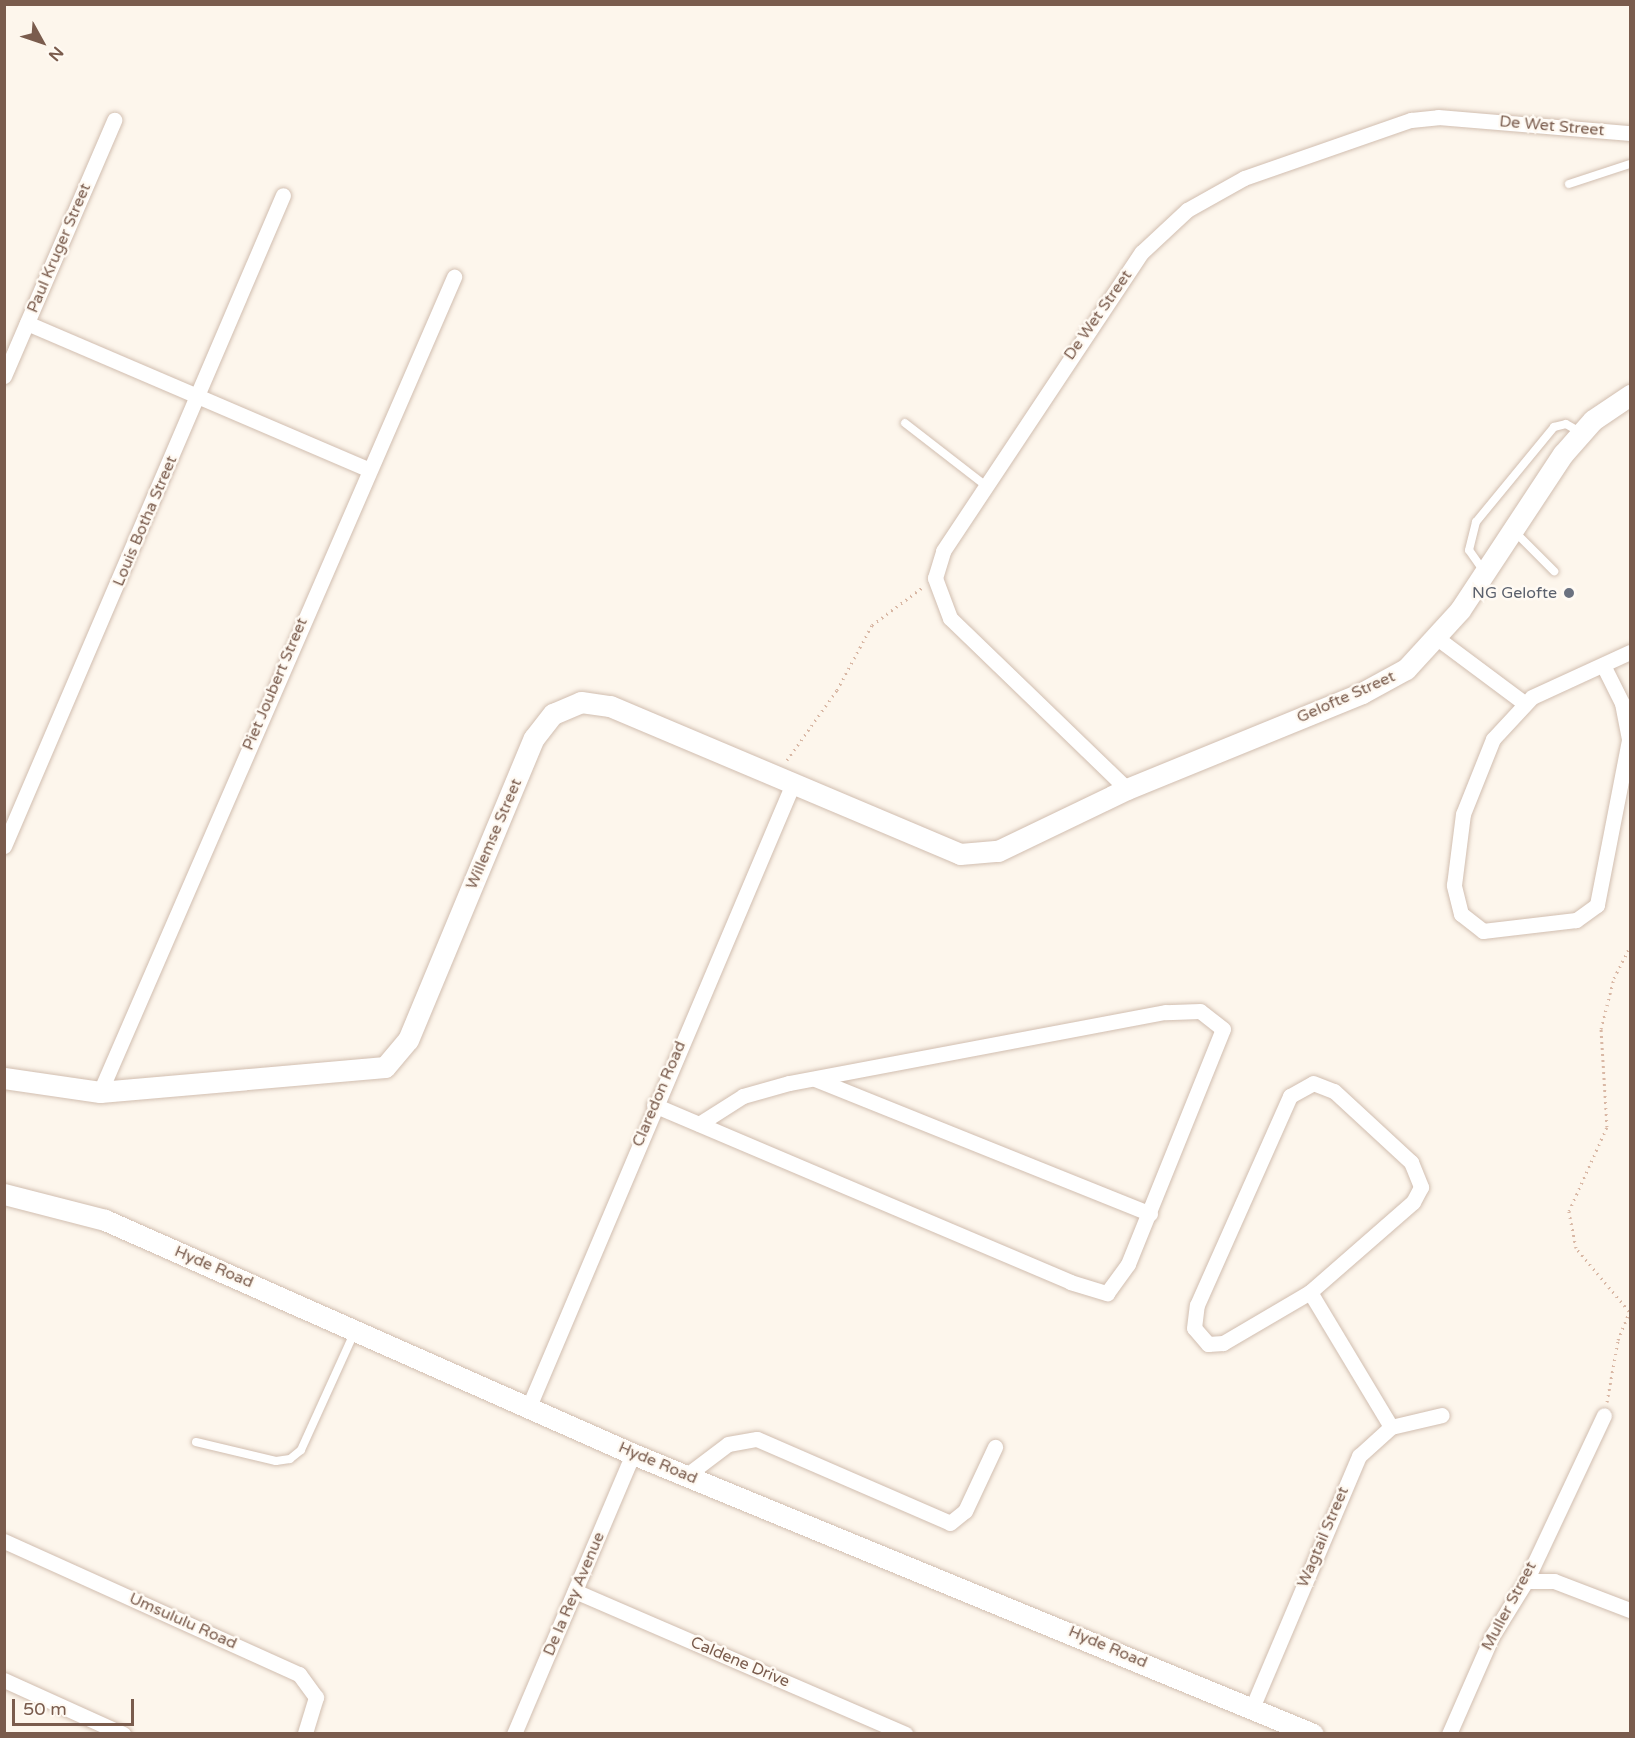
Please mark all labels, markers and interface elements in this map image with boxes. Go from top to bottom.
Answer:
north arrow [12,12,72,72]
text: N [44,42,68,65]
street label: De Wet Street [1499,112,1605,140]
street label: Paul Kruger Street [23,180,95,316]
street label: De Wet Street [1060,266,1136,364]
street label: Louis Botha Street [109,453,181,589]
place label: NG Gelofte [1472,583,1557,603]
marker: NG Gelofte [1562,586,1576,600]
street label: Piet Joubert Street [238,615,312,753]
street label: Gelofte Street [1294,667,1398,727]
street label: Willemse Street [462,776,526,892]
street label: Claredon Road [628,1038,690,1150]
street label: Hyde Road [172,1242,256,1292]
street label: Hyde Road [616,1438,700,1488]
street label: Wagtail Street [1293,1484,1353,1590]
street label: De la Rey Avenue [539,1529,609,1659]
street label: Muller Street [1478,1558,1540,1654]
street label: Umsululu Road [126,1589,240,1653]
street label: Hyde Road [1066,1622,1150,1672]
street label: Caldene Drive [688,1633,792,1691]
scale bar [15,1687,136,1725]
text: 50 m [23,1698,67,1720]

